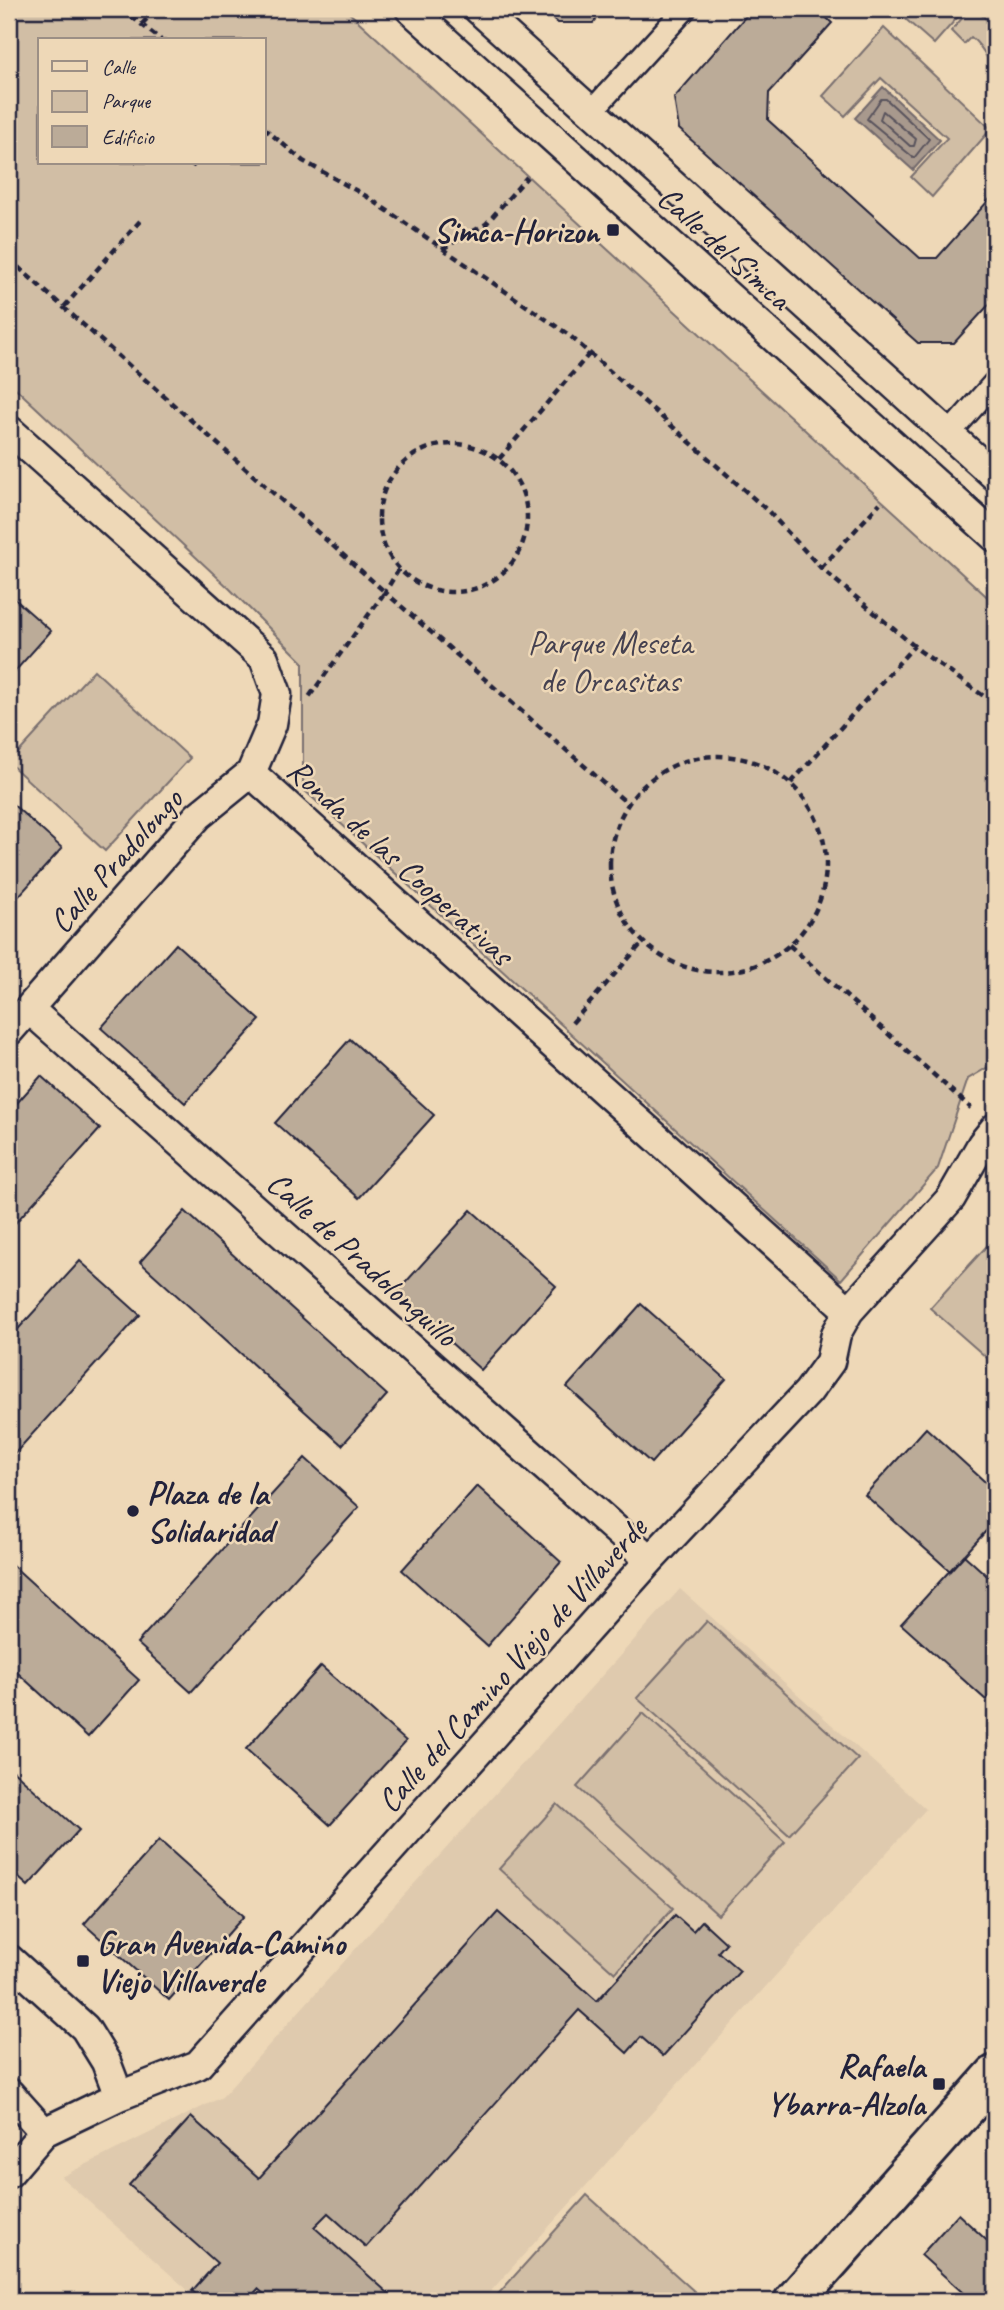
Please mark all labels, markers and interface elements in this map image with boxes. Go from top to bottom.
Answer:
legend [38,38,266,164]
text: Calle [102,54,136,80]
text: Parque [102,88,151,114]
text: Edificio [102,124,155,150]
street label: Calle del Simca [649,177,801,320]
place label: Simca-Horizon [434,210,601,252]
marker: Simca-Horizon [605,222,621,238]
park label: Parque Meseta de Orcasitas [528,622,695,702]
street label: Ronda de las Cooperativas [279,749,524,976]
street label: Calle Pradolongo [40,779,193,942]
street label: Calle de Pradolonguillo [258,1162,468,1356]
place label: Plaza de la Solidaridad [147,1472,279,1552]
marker: Plaza de la Solidaridad [125,1503,141,1519]
street label: Calle del Camino Viejo de Villaverde [368,1506,657,1821]
place label: Gran Avenida-Camino Viejo Villaverde [97,1922,347,2002]
marker: Gran Avenida-Camino Viejo Villaverde [75,1953,91,1969]
place label: Rafaela Ybarra-Alzola [767,2045,927,2125]
marker: Rafaela Ybarra-Alzola [931,2076,947,2092]

